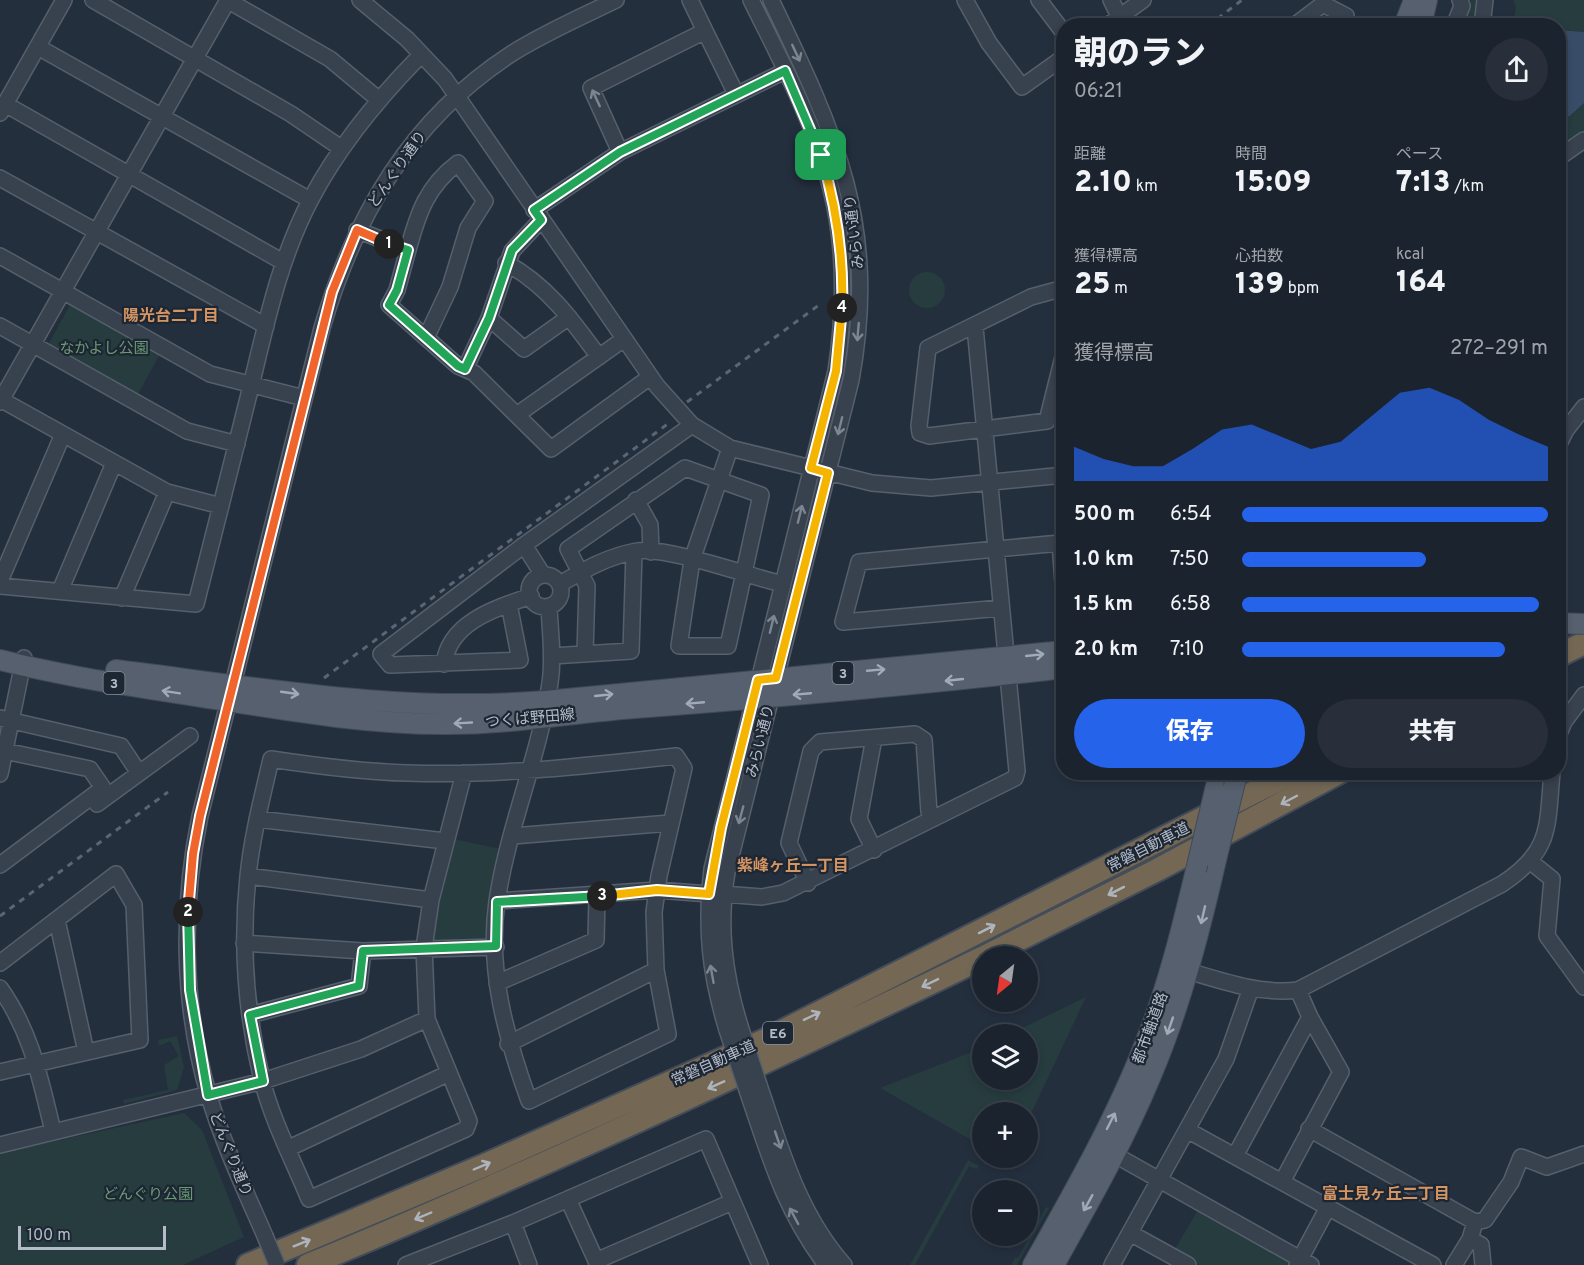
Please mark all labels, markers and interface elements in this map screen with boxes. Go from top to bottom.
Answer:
text: 朝のラン [1074,35,1206,77]
button: share [1485,38,1548,101]
one-way arrow [790,43,802,61]
text: 06:21 [1074,79,1123,105]
one-way arrow [589,90,601,108]
street label: どんぐり通り [365,128,432,212]
pin [795,129,846,180]
icon: arrive [804,138,837,171]
text: 距離 [1074,145,1106,165]
text: 時間 [1235,145,1267,165]
text: ペース [1396,145,1443,165]
text: 2.10 [1074,165,1132,202]
text: 15:09 [1235,165,1311,202]
text: 7:13 [1396,165,1450,202]
text: km [1132,177,1158,197]
text: /km [1450,177,1484,197]
street label: みらい通り [841,193,869,270]
pin: 1 [374,229,404,259]
text: 1 [386,234,392,254]
text: kcal [1396,245,1424,265]
text: 獲得標高 [1074,247,1138,267]
text: 心拍数 [1235,247,1283,267]
text: 164 [1396,265,1446,302]
text: 25 [1074,267,1111,304]
text: 139 [1235,267,1284,304]
text: m [1111,279,1128,299]
text: bpm [1284,279,1319,299]
pin: 4 [827,293,857,323]
text: 4 [837,298,847,318]
district label: 陽光台二丁目 [123,307,219,327]
one-way arrow [852,322,863,342]
text: 272–291 m [1450,336,1548,362]
park label: なかよし公園 [59,340,149,359]
text: 獲得標高 [1074,341,1154,367]
one-way arrow [833,417,845,436]
text: 500 m [1074,502,1135,528]
text: 6:54 [1170,502,1212,528]
one-way arrow [794,505,806,524]
text: 1.0 km [1074,547,1134,573]
text: 7:50 [1170,547,1209,573]
text: 1.5 km [1074,592,1133,618]
text: 6:58 [1170,592,1211,618]
one-way arrow [766,614,778,633]
text: 2.0 km [1074,637,1138,663]
text: 7:10 [1170,637,1204,663]
one-way arrow [1024,649,1044,660]
road number: 3 [832,662,854,684]
one-way arrow [866,664,886,675]
road number: 3 [104,672,124,694]
one-way arrow [945,675,965,686]
one-way arrow [161,686,181,697]
one-way arrow [280,687,300,698]
one-way arrow [594,689,613,700]
one-way arrow [792,689,812,700]
one-way arrow [685,698,705,709]
button: 保存 [1074,699,1305,768]
button: 共有 [1317,699,1548,768]
street label: みらい通り [743,703,780,780]
street label: つくば野田線 [484,706,576,733]
one-way arrow [453,718,473,729]
one-way arrow [1281,794,1298,806]
one-way arrow [734,805,746,824]
street label: 常磐自動車道 [1104,819,1193,877]
district label: 紫峰ヶ丘一丁目 [737,856,849,877]
pin: 3 [587,881,617,911]
text: 3 [597,886,607,906]
one-way arrow [1108,886,1126,897]
pin: 2 [173,897,203,927]
text: 2 [183,902,193,922]
one-way arrow [1196,906,1208,925]
one-way arrow [977,923,995,934]
north arrow [972,946,1038,1012]
map controls [972,946,1038,1246]
one-way arrow [707,965,718,984]
one-way arrow [921,978,939,990]
street label: 都市軸道路 [1130,990,1173,1067]
one-way arrow [803,1010,821,1022]
one-way arrow [1164,1016,1175,1035]
road number: E6 [763,1022,793,1044]
button: layers [972,1024,1038,1090]
street label: 常磐自動車道 [669,1037,759,1091]
one-way arrow [707,1081,725,1092]
button: + [972,1102,1038,1168]
street label: どんぐり通り [204,1109,255,1200]
one-way arrow [1105,1112,1117,1130]
one-way arrow [774,1130,785,1149]
one-way arrow [472,1160,490,1172]
button: − [972,1180,1038,1246]
district label: 富士見ヶ丘二丁目 [1322,1185,1450,1205]
park label: どんぐり公園 [103,1186,193,1205]
one-way arrow [1082,1194,1094,1211]
one-way arrow [787,1208,799,1226]
one-way arrow [414,1211,433,1222]
scale bar [18,1223,166,1250]
text: 100 m [27,1226,71,1246]
one-way arrow [293,1237,311,1248]

